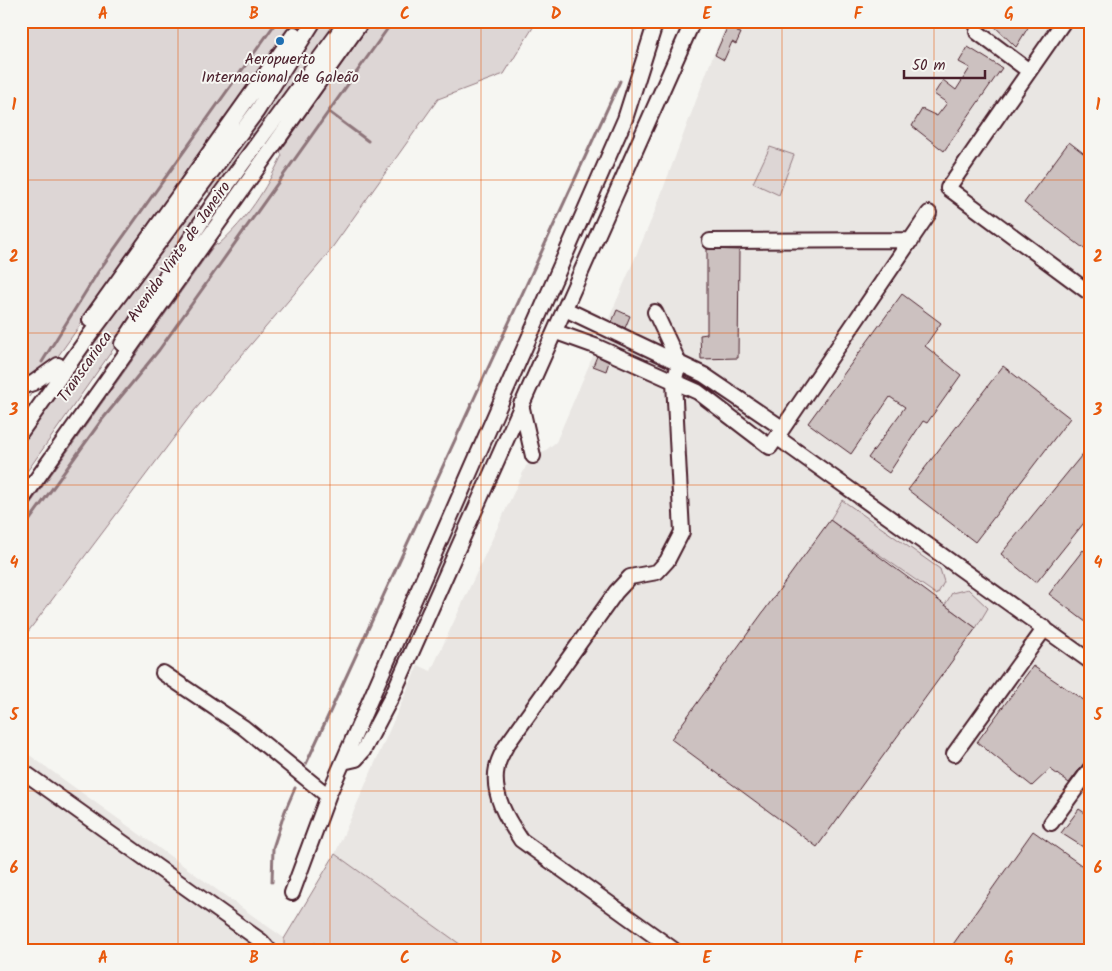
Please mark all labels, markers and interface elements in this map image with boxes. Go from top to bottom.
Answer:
text: A [98,2,108,27]
text: B [249,2,259,27]
text: C [400,2,410,27]
text: D [551,2,562,27]
text: E [703,2,713,27]
text: F [854,2,864,27]
text: G [1004,2,1014,27]
marker: Aeropuerto Internacional de Galeão [274,35,286,47]
place label: Aeropuerto Internacional de Galeão [201,47,359,90]
scale bar [904,48,986,80]
text: 50 m [912,54,946,78]
text: 1 [12,93,17,118]
text: 1 [1096,93,1101,118]
street label: Avenida Vinte de Janeiro [121,176,237,328]
text: 2 [9,245,19,270]
text: 2 [1093,245,1103,270]
street label: Transcarioca [51,326,119,408]
text: 3 [9,398,19,423]
text: 3 [1093,398,1103,423]
text: 4 [10,551,19,576]
text: 4 [1094,551,1103,576]
text: 5 [9,703,20,728]
text: 5 [1093,703,1104,728]
text: 6 [10,856,19,881]
text: 6 [1094,856,1103,881]
text: A [98,946,108,971]
text: B [249,946,259,971]
text: C [400,946,410,971]
text: D [551,946,562,971]
text: E [703,946,713,971]
text: F [854,946,864,971]
text: G [1004,946,1014,971]

